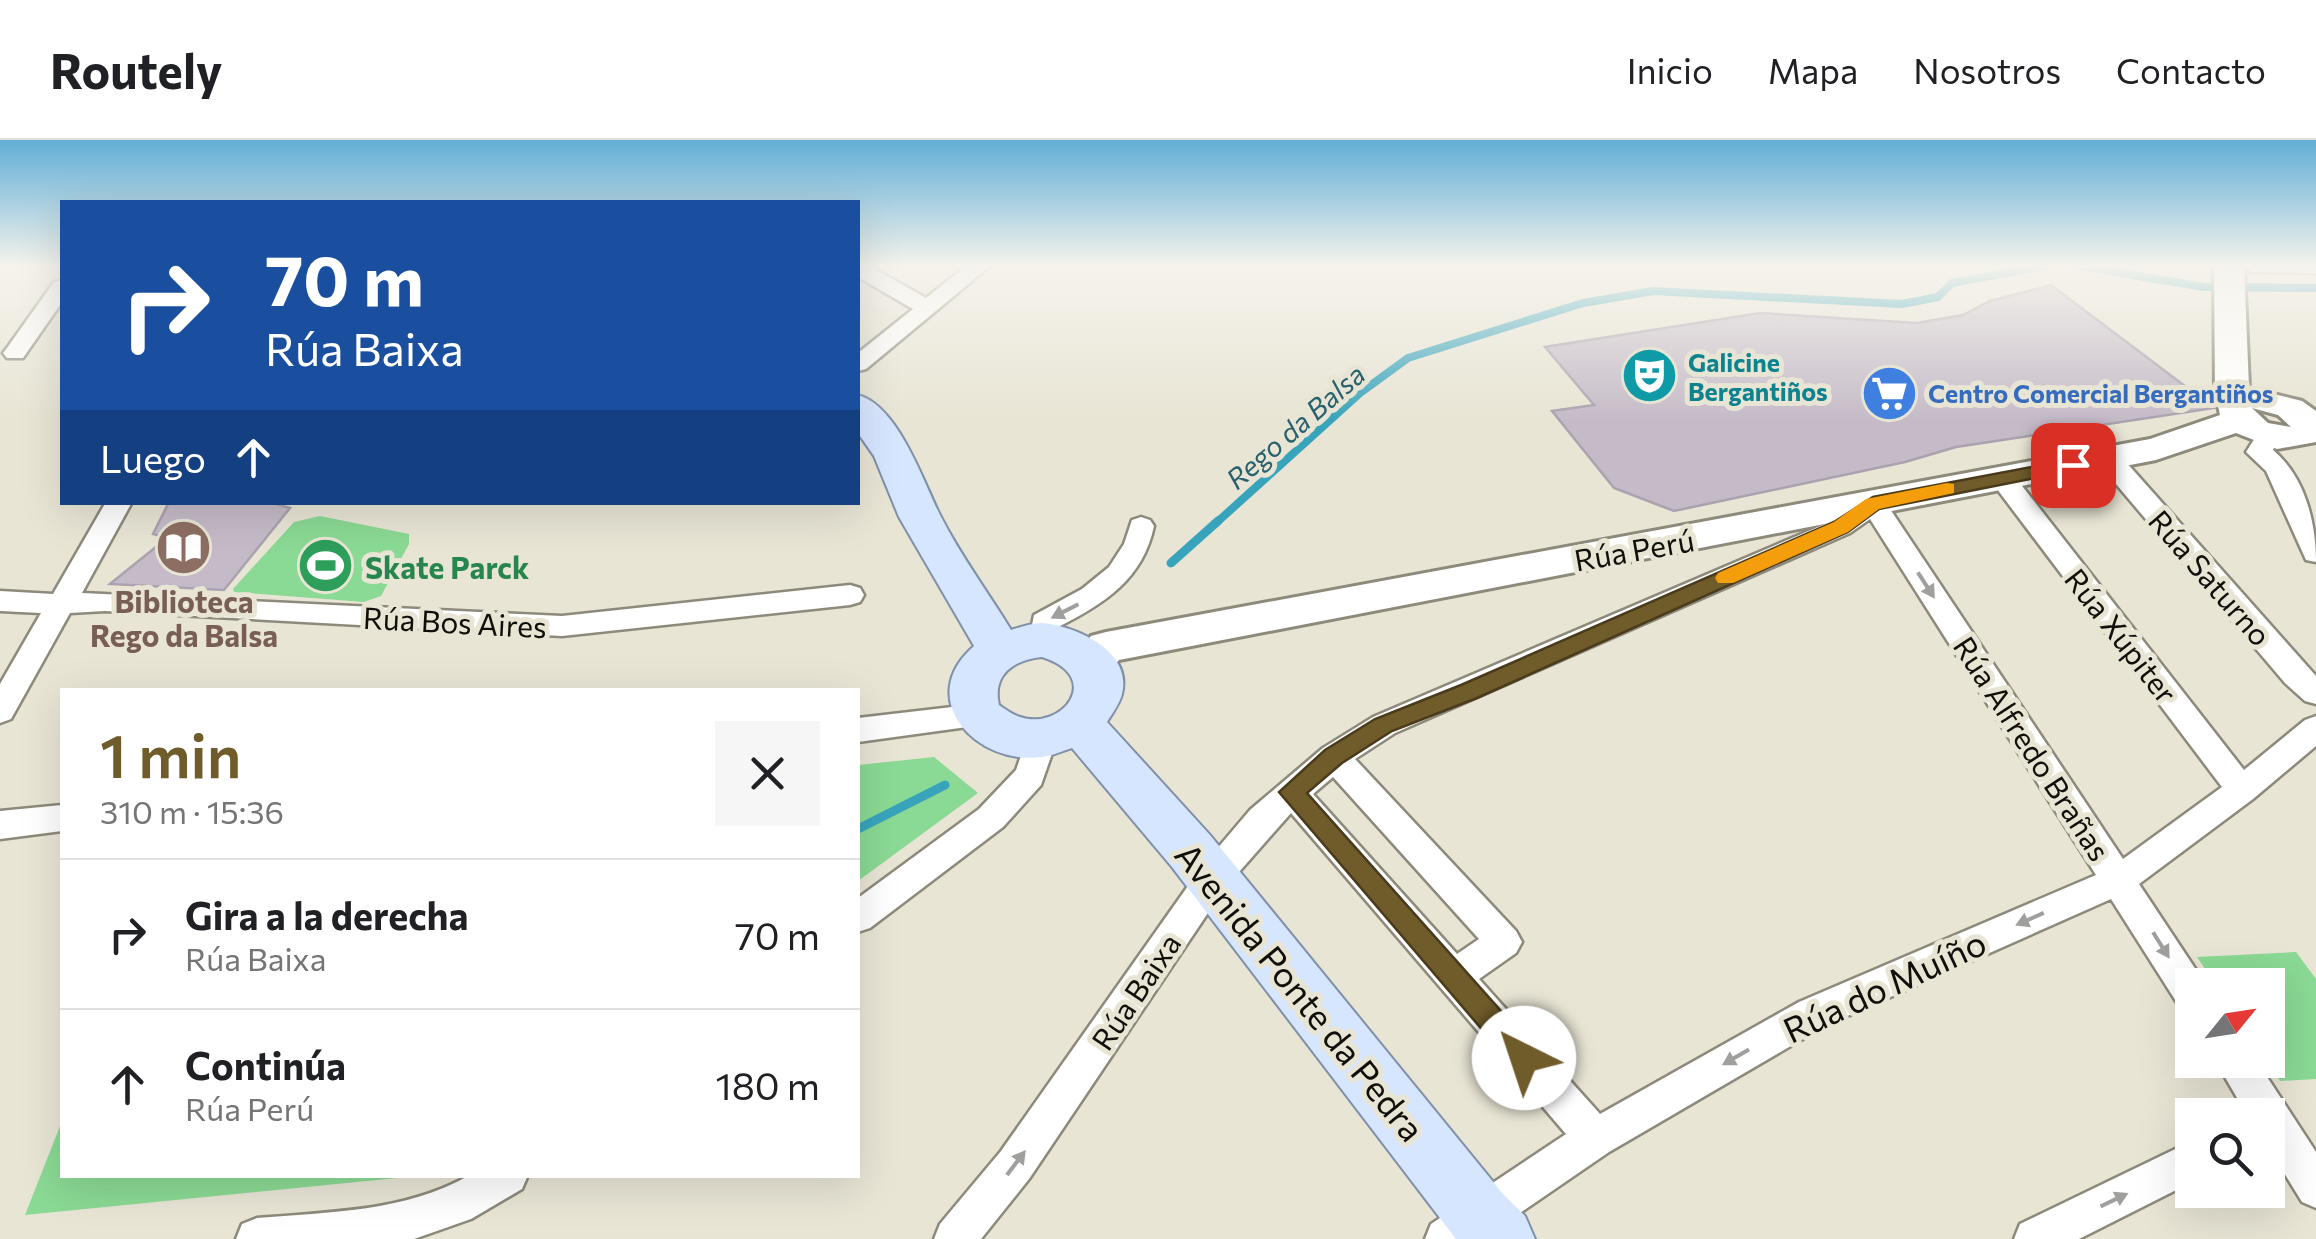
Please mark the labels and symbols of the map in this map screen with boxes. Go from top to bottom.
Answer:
theatre icon: Galicine Bergantiños [1619,346,1679,406]
place label: Galicine Bergantiños [1688,347,1828,406]
water label: Rego da Balsa [1219,356,1371,496]
supermarket icon: Centro Comercial Bergantiños [1859,363,1919,423]
place label: Centro Comercial Bergantiños [1928,378,2273,408]
pin [2031,423,2116,508]
street label: Rúa Saturno [2142,502,2280,652]
library icon: Biblioteca Rego da Balsa [154,518,214,578]
street label: Rúa Perú [1571,520,1697,578]
sports icon: Skate Parck [296,536,356,596]
place label: Skate Parck [365,548,529,585]
street label: Rúa Xúpiter [2058,560,2186,710]
one-way arrow [1917,571,1935,598]
place label: Biblioteca Rego da Balsa [90,582,278,653]
street label: Rúa Bos Aires [362,598,548,644]
one-way arrow [1050,603,1079,620]
street label: Rúa Alfredo Brañas [1947,629,2119,867]
street label: Avenida Ponte da Pedra [1167,833,1435,1149]
one-way arrow [2015,911,2045,927]
street label: Rúa do Muíño [1776,919,1992,1051]
street label: Rúa Baixa [1083,926,1187,1056]
one-way arrow [2152,931,2169,959]
north arrow [2175,968,2285,1078]
position arrow [1472,1006,1576,1110]
one-way arrow [1722,1048,1751,1065]
one-way arrow [1005,1150,1025,1176]
one-way arrow [2099,1192,2128,1209]

